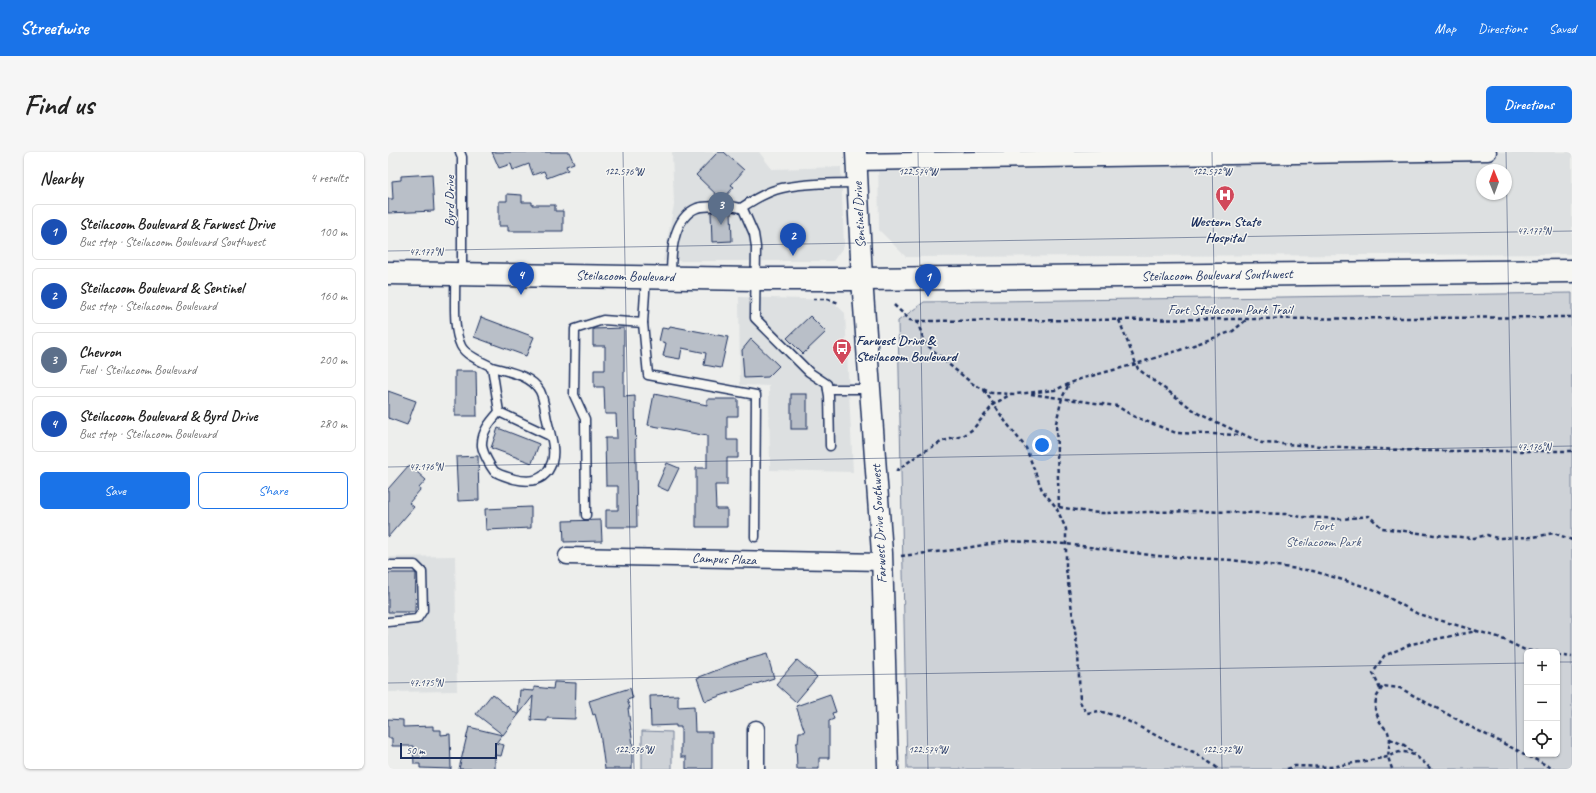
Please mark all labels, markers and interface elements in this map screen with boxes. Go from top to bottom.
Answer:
text: Streetwise [20,16,88,40]
text: Map [1435,20,1456,37]
text: Directions [1478,20,1527,37]
text: Saved [1549,20,1576,37]
button: Directions [1486,86,1572,123]
text: Find us [24,87,94,122]
north arrow [1476,164,1512,200]
text: 122.576°W [604,165,645,178]
text: 122.574°W [898,165,939,178]
text: 122.572°W [1192,165,1233,178]
text: Nearby [40,168,83,189]
text: 4 results [310,170,348,186]
street label: Byrd Drive [441,174,458,227]
street label: Sentinel Drive [849,180,869,248]
hospital icon: Western State Hospital [1214,184,1236,212]
pin: 3 [708,192,734,225]
place label: Western State Hospital [1190,213,1262,246]
text: Steilacoom Boulevard & Farwest Drive [79,215,275,234]
pin: 2 [780,223,806,256]
text: 1 [51,224,57,240]
text: 100 m [319,224,347,240]
text: 47.177°N [1517,224,1553,237]
text: Bus stop · Steilacoom Boulevard Southwest [79,234,265,250]
text: 47.177°N [409,245,445,258]
pin: 4 [508,262,534,295]
pin: 1 [915,264,941,297]
street label: Steilacoom Boulevard Southwest [1141,265,1294,285]
street label: Steilacoom Boulevard [576,267,677,285]
text: Steilacoom Boulevard & Sentinel [79,279,244,298]
text: 2 [51,288,57,304]
text: 160 m [319,288,347,304]
text: Bus stop · Steilacoom Boulevard [79,298,217,314]
street label: Fort Steilacoom Park Trail [1168,301,1295,318]
place label: Farwest Drive & Steilacoom Boulevard [856,332,959,365]
bus stop icon: Farwest Drive & Steilacoom Boulevard [831,337,853,365]
text: Chevron [79,343,121,362]
text: 3 [51,352,57,368]
text: 200 m [319,352,347,368]
text: Fuel · Steilacoom Boulevard [79,362,196,378]
text: Steilacoom Boulevard & Byrd Drive [79,407,257,426]
text: 4 [51,416,57,432]
text: 280 m [319,416,347,432]
text: Bus stop · Steilacoom Boulevard [79,426,217,442]
your location [1032,435,1052,455]
text: 47.176°N [1517,440,1553,453]
text: 47.176°N [409,460,445,473]
street label: Farwest Drive Southwest [867,463,891,584]
button: Save [40,472,190,509]
button: Share [198,472,348,509]
park label: Fort Steilacoom Park [1285,517,1361,550]
street label: Campus Plaza [691,549,757,569]
map controls [1524,649,1560,757]
button: + [1524,649,1560,685]
text: 47.175°N [409,676,445,689]
button: − [1524,685,1560,721]
button: locate [1524,721,1560,757]
scale bar [400,741,497,760]
text: 50 m [406,743,425,757]
text: 122.576°W [614,743,655,756]
text: 122.574°W [908,743,949,756]
text: 122.572°W [1202,743,1243,756]

